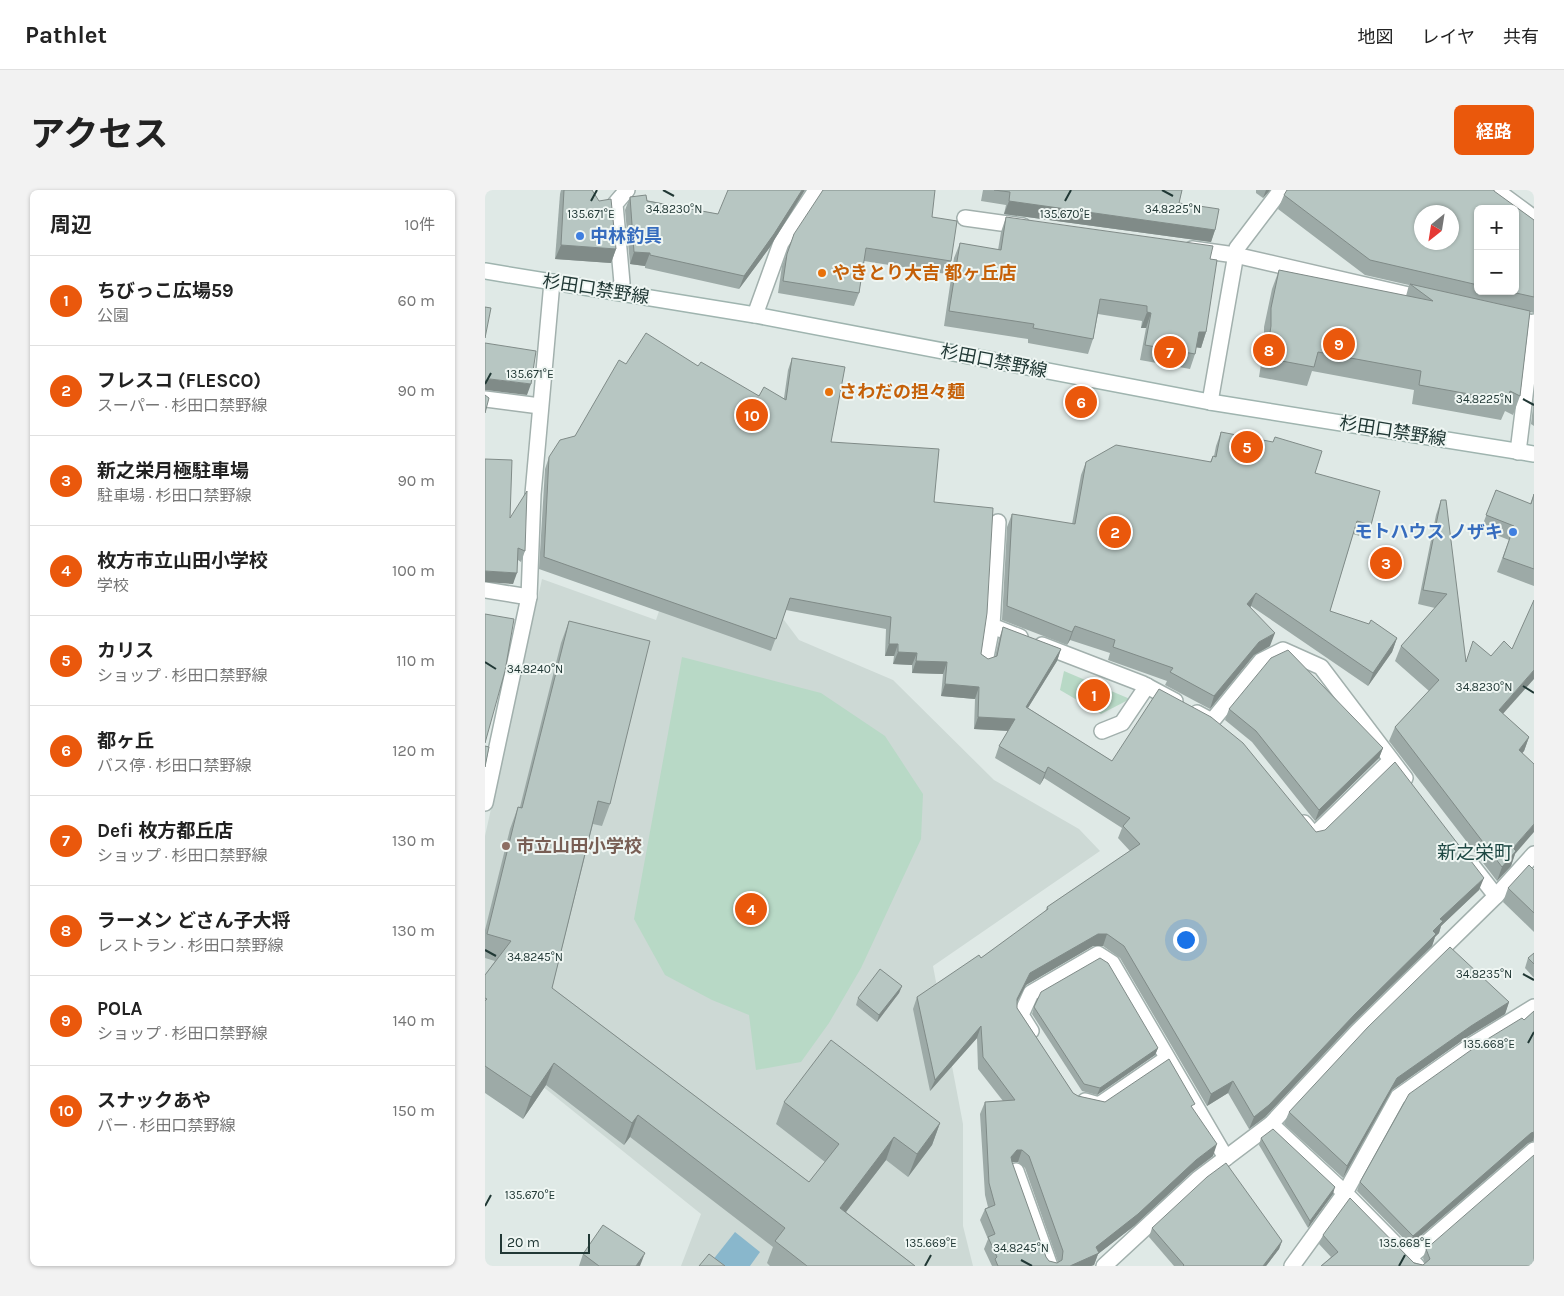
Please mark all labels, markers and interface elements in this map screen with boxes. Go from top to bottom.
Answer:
text: Pathlet [25,21,107,49]
text: 地図 [1358,26,1394,48]
text: レイヤ [1422,26,1475,48]
text: 共有 [1503,26,1539,48]
button: 経路 [1454,105,1534,155]
text: アクセス [30,114,168,155]
text: 34.8230°N [646,202,702,216]
text: 34.8225°N [1145,202,1201,216]
north arrow [1414,205,1459,250]
map controls [1474,205,1519,295]
button: + [1474,205,1519,250]
text: 135.671°E [567,207,615,221]
text: 135.670°E [1040,207,1090,221]
text: 周辺 [50,213,92,237]
text: 10件 [404,215,435,234]
place label: 中林釣具 [590,225,662,247]
marker: 中林釣具 [574,230,586,242]
button: − [1474,250,1519,295]
place label: やきとり大吉 都ヶ丘店 [832,262,1017,284]
marker: やきとり大吉 都ヶ丘店 [816,267,828,279]
street label: 杉田口禁野線 [541,270,651,308]
text: ちびっこ広場59 [97,280,234,302]
text: 1 [63,291,69,310]
text: 60 m [398,291,435,310]
text: 公園 [97,306,129,325]
pin: 9 [1323,325,1355,363]
pin: 8 [1253,331,1285,369]
pin: 7 [1154,333,1186,371]
street label: 杉田口禁野線 [939,340,1049,382]
text: 135.671°E [506,367,554,381]
text: フレスコ (FLESCO) [97,370,261,392]
text: 2 [61,381,71,400]
text: 90 m [397,381,435,400]
place label: さわだの担々麺 [839,381,965,403]
pin: 6 [1065,383,1097,421]
marker: さわだの担々麺 [823,386,835,398]
text: 34.8225°N [1456,392,1512,406]
text: スーパー · 杉田口禁野線 [97,396,267,415]
pin: 10 [736,396,768,434]
street label: 杉田口禁野線 [1338,412,1448,450]
pin: 5 [1231,428,1263,466]
text: 新之栄月極駐車場 [97,460,249,482]
text: 3 [61,471,71,490]
text: 90 m [397,471,435,490]
text: 駐車場 · 杉田口禁野線 [97,486,251,505]
pin: 2 [1099,513,1131,551]
place label: モトハウス ノザキ [1354,521,1503,543]
marker: モトハウス ノザキ [1507,526,1519,538]
pin: 3 [1370,544,1402,582]
text: 枚方市立山田小学校 [97,550,268,572]
text: 4 [61,561,71,580]
text: 100 m [392,561,435,580]
text: 学校 [97,576,129,595]
text: カリス [97,640,154,662]
text: 5 [61,651,71,670]
text: 110 m [396,651,435,670]
text: 34.8240°N [507,662,563,676]
text: ショップ · 杉田口禁野線 [97,666,267,685]
pin: 1 [1078,676,1110,714]
text: 34.8230°N [1456,680,1512,694]
text: 都ヶ丘 [97,730,154,752]
text: 6 [61,741,71,760]
text: 120 m [392,741,435,760]
text: バス停 · 杉田口禁野線 [97,756,251,775]
text: Defi 枚方都丘店 [97,820,233,842]
text: 7 [62,831,70,850]
text: 130 m [392,831,435,850]
place label: 市立山田小学校 [516,835,642,857]
marker: 市立山田小学校 [500,840,512,852]
district label: 新之栄町 [1437,842,1513,864]
text: ショップ · 杉田口禁野線 [97,846,267,865]
pin: 4 [735,890,767,928]
text: ラーメン どさん子大将 [97,910,290,932]
text: 8 [61,921,71,940]
text: 130 m [392,921,435,940]
your location [1173,927,1199,953]
text: レストラン · 杉田口禁野線 [97,936,283,955]
text: 34.8245°N [507,950,563,964]
text: 34.8235°N [1456,967,1512,981]
text: POLA [97,998,142,1020]
text: 9 [61,1011,71,1030]
text: 140 m [393,1011,435,1030]
text: ショップ · 杉田口禁野線 [97,1024,267,1043]
text: 135.668°E [1463,1037,1515,1051]
text: スナックあや [97,1090,211,1112]
text: 10 [58,1101,74,1120]
text: 150 m [392,1101,435,1120]
text: バー · 杉田口禁野線 [97,1116,235,1135]
text: 135.670°E [505,1188,555,1202]
scale bar [500,1231,590,1254]
text: 20 m [507,1234,540,1251]
text: 135.669°E [905,1236,957,1250]
text: 135.668°E [1379,1236,1431,1250]
text: 34.8245°N [993,1241,1049,1255]

